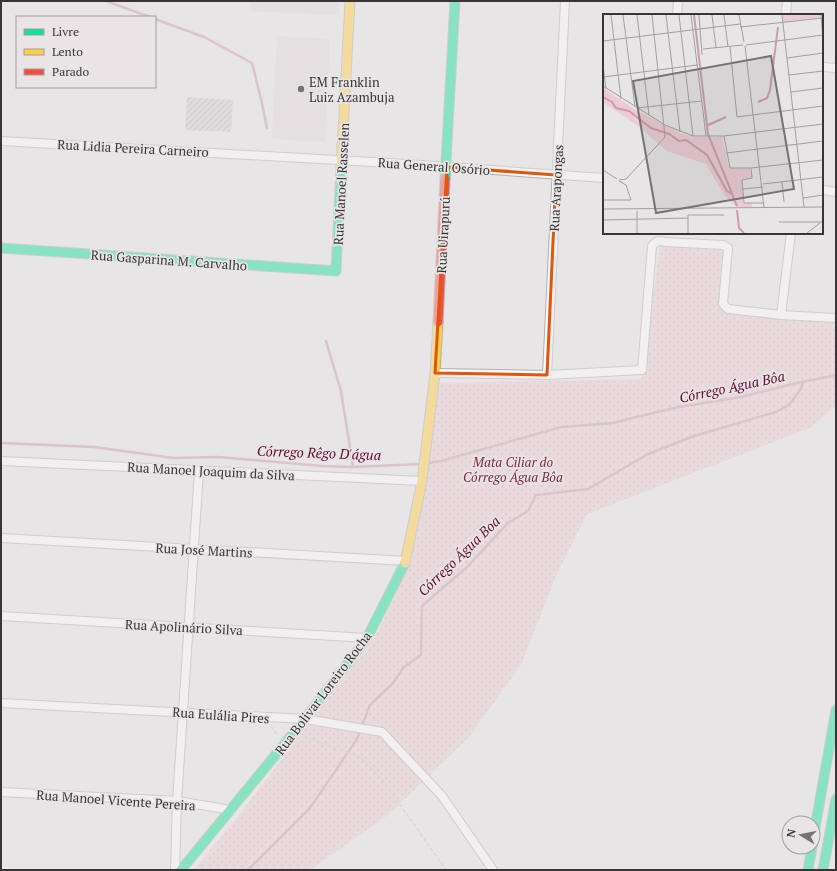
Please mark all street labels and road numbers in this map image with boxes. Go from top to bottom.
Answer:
street label: Rua Manoel Rasselen [329,122,353,246]
street label: Rua Lidia Pereira Carneiro [57,135,209,161]
street label: Rua Arapongas [545,144,567,232]
street label: Rua General Osório [377,153,491,179]
street label: Rua Uirapurú [432,196,454,274]
street label: Rua Gasparina M. Carvalho [90,246,248,274]
street label: Rua Manoel Joaquim da Silva [127,458,296,484]
street label: Rua José Martins [155,538,253,562]
street label: Rua Apolinário Silva [125,615,244,639]
street label: Rua Bolivar Loreiro Rocha [271,627,376,758]
street label: Rua Eulália Pires [172,703,270,727]
street label: Rua Manoel Vicente Pereira [36,785,197,815]

